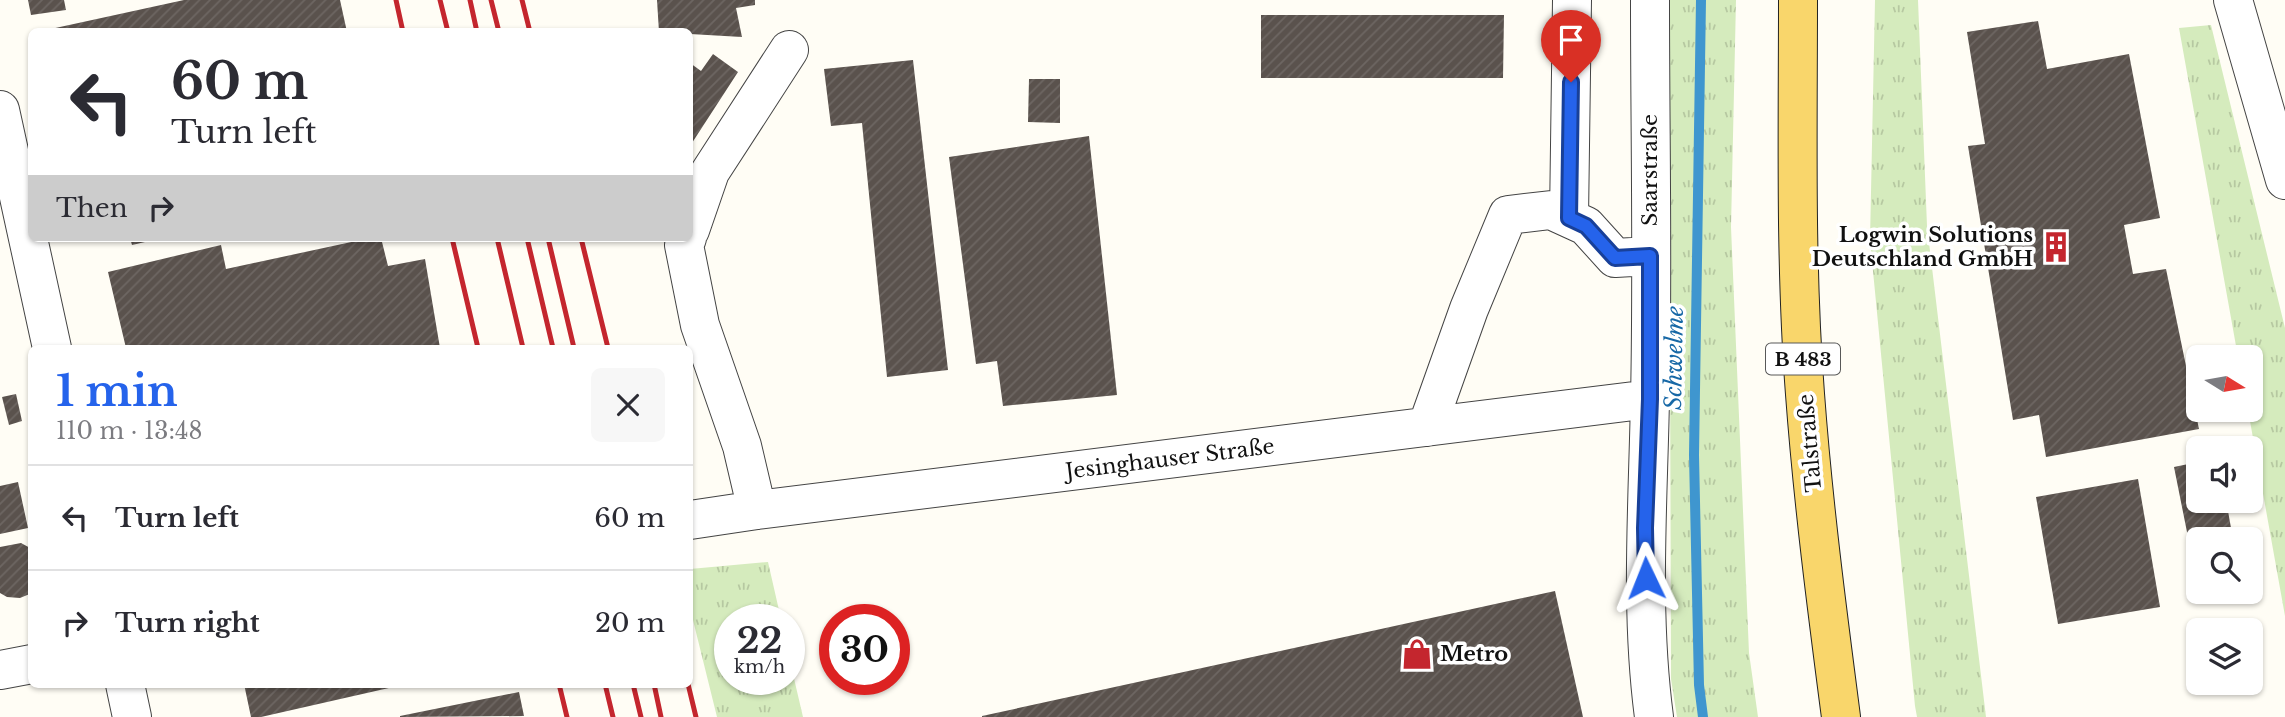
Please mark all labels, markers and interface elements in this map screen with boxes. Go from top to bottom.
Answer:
pin [1541,10,1601,82]
icon: arrive [1552,21,1590,59]
text: 60 m [171,51,308,112]
icon: left [56,56,147,147]
text: Turn left [171,112,317,152]
street label: Saarstraße [1637,114,1663,226]
icon: right [142,189,180,227]
text: Then [56,192,128,224]
place label: Logwin Solutions Deutschland GmbH [1812,222,2033,272]
building icon: Logwin Solutions Deutschland GmbH [2039,230,2073,264]
water label: Schwelme [1659,305,1689,410]
road number: B 483 [1766,344,1840,374]
north arrow [2186,345,2263,422]
map controls [2186,345,2263,695]
text: 1 min [56,365,178,417]
button: close [591,368,665,442]
street label: Talstraße [1793,393,1827,493]
text: 110 m · 13:48 [56,417,202,445]
street label: Jesinghauser Straße [1061,433,1276,485]
button: sound [2186,436,2263,513]
icon: left [56,499,94,537]
text: Turn left [115,502,239,534]
text: 60 m [594,502,665,534]
button: search [2186,527,2263,604]
position arrow [1609,541,1683,615]
icon: right [56,604,94,642]
speed limit sign: 30 [819,604,910,695]
text: Turn right [115,607,260,639]
text: 20 m [595,607,665,639]
button: layers [2186,618,2263,695]
text: 22 [737,619,782,662]
shop icon: Metro [1400,637,1434,671]
place label: Metro [1440,641,1508,667]
text: km/h [734,656,785,678]

